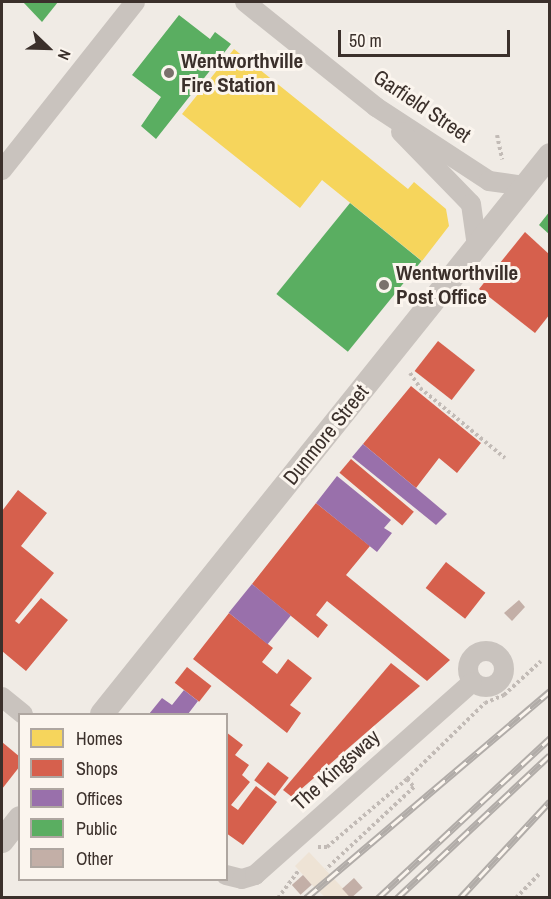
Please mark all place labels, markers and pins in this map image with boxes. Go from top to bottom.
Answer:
place label: Wentworthville Fire Station [181,48,303,98]
marker: Wentworthville Fire Station [162,66,176,80]
place label: Wentworthville Post Office [396,260,518,310]
marker: Wentworthville Post Office [377,278,391,292]

